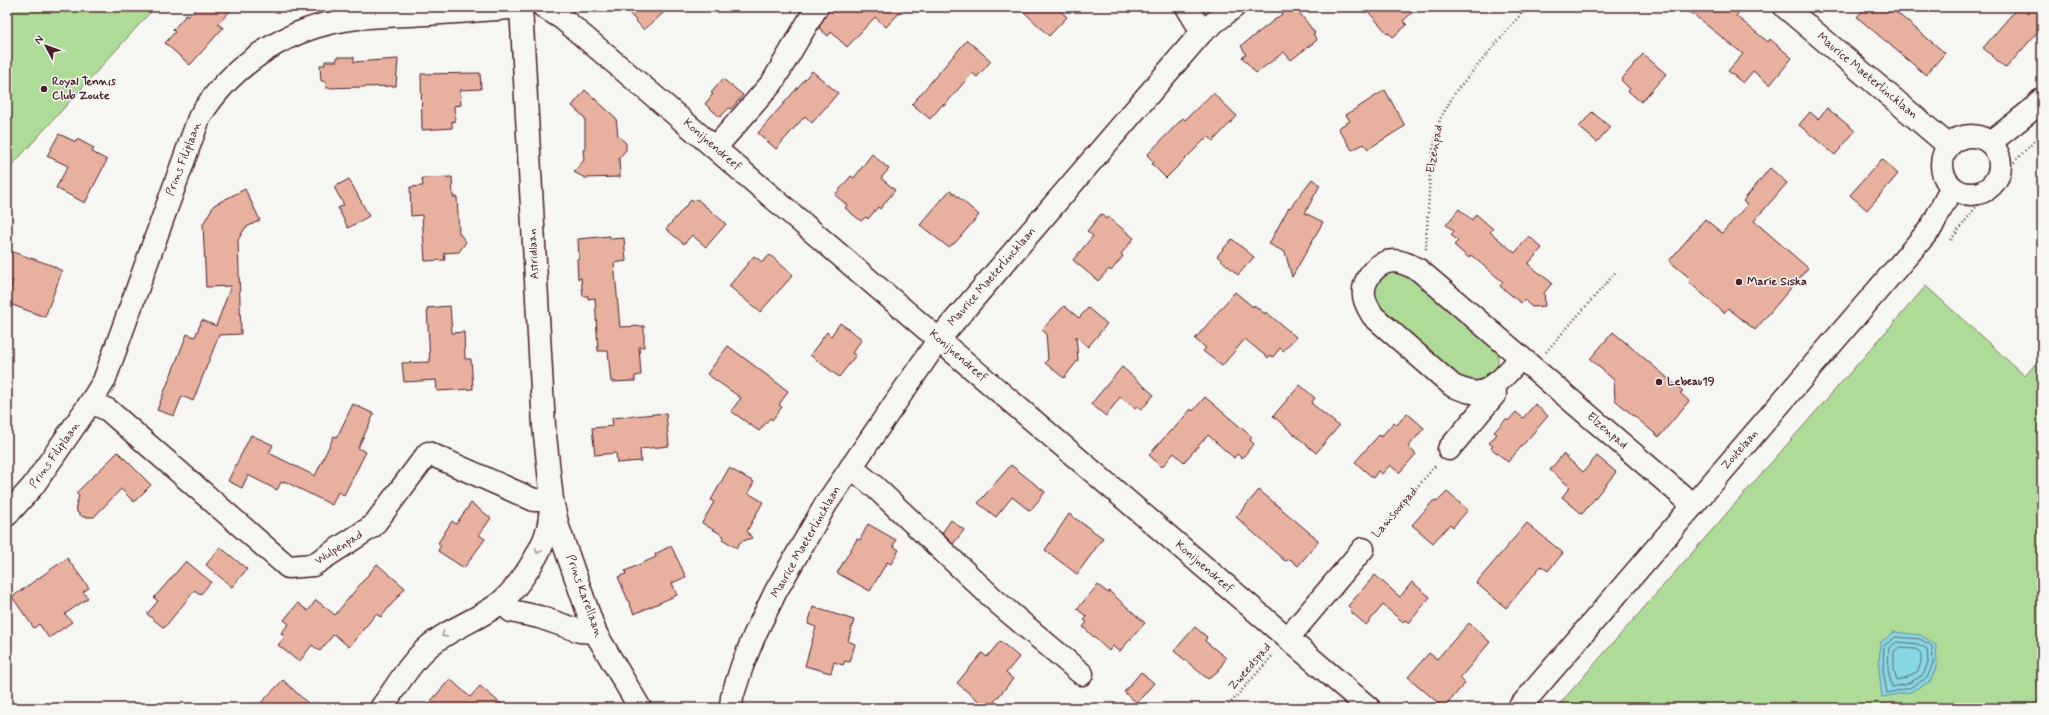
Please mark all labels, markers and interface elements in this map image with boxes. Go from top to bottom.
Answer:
north arrow [26,26,66,66]
street label: Maurice Maeterlincklaan [1813,29,1921,123]
text: N [32,33,47,47]
place label: Royal Tennis Club Zoute [52,74,117,104]
marker: Royal Tennis Club Zoute [39,84,49,94]
street label: Konijnendreef [679,115,745,175]
street label: Prins Filiplaan [163,119,206,198]
street label: Elzenpad [1423,124,1447,174]
street label: Maurice Maeterlincklaan [944,224,1040,330]
street label: Astridlaan [525,228,543,280]
place label: Marie Siska [1747,274,1807,290]
marker: Marie Siska [1734,277,1744,287]
street label: Konijnendreef [925,326,991,386]
place label: Lebeau19 [1667,374,1715,390]
marker: Lebeau19 [1654,377,1664,387]
street label: Elzenpad [1583,409,1631,453]
street label: Prins Filiplaan [26,418,84,492]
street label: Zoutelaan [1718,426,1762,474]
street label: Maurice Maeterlincklaan [767,483,845,601]
street label: Lamsoorpad [1369,484,1421,542]
street label: Wulpenpad [312,527,366,569]
street label: Konijnendreef [1171,537,1237,597]
one-way arrow [535,546,543,554]
street label: Prins Karellaan [562,553,607,640]
one-way arrow [441,631,448,638]
street label: Zweedspad [1225,640,1275,694]

